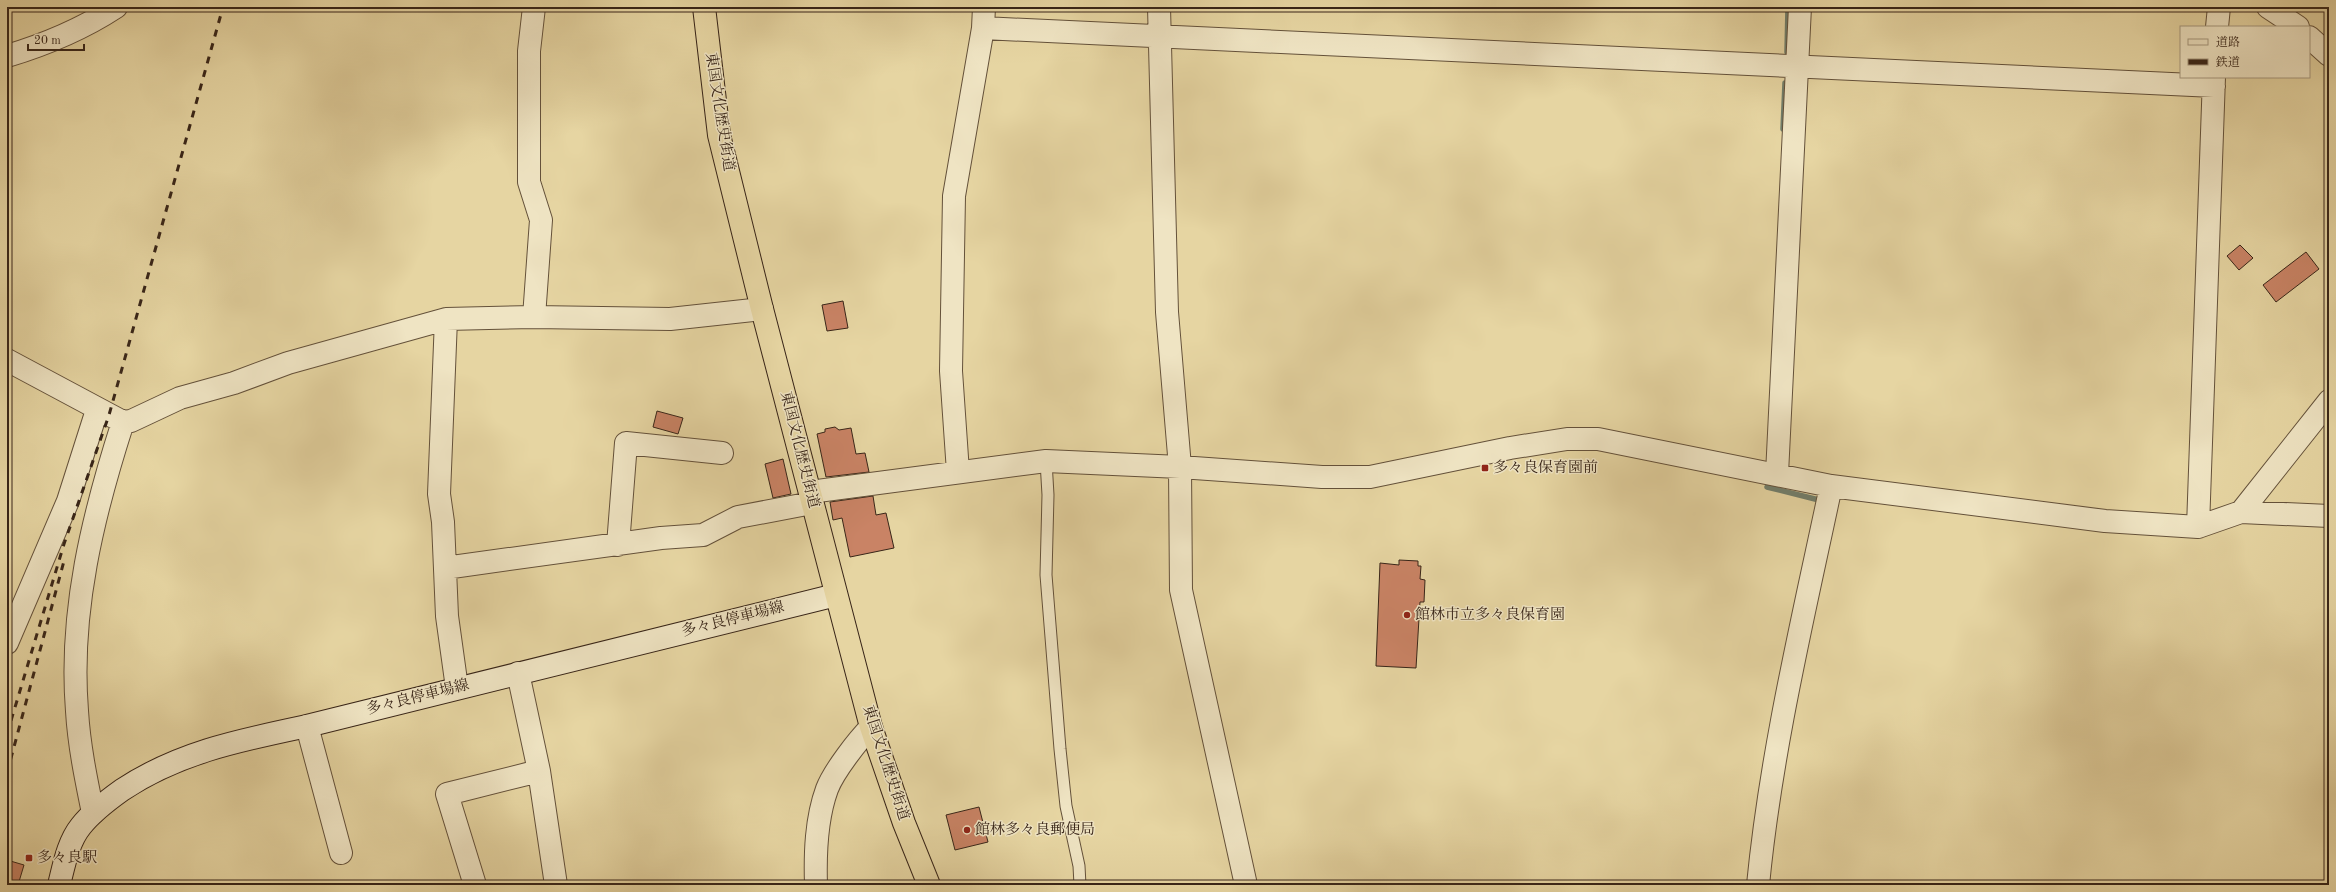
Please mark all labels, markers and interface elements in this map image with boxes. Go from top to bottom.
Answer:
scale bar [28,26,84,52]
legend [2180,26,2310,78]
text: 20 m [34,35,61,47]
text: 道路 [2216,35,2240,49]
street label: 東国文化歴史街道 [702,51,738,172]
text: 鉄道 [2215,55,2240,69]
street label: 東国文化歴史街道 [777,389,823,510]
place label: 多々良保育園前 [1493,459,1598,476]
marker: 多々良保育園前 [1480,463,1490,473]
street label: 多々良停車場線 [680,598,786,640]
place label: 館林市立多々良保育園 [1415,606,1565,623]
marker: 館林市立多々良保育園 [1402,610,1412,620]
street label: 多々良停車場線 [365,676,471,718]
street label: 東国文化歴史街道 [859,703,913,822]
place label: 館林多々良郵便局 [975,821,1095,838]
marker: 館林多々良郵便局 [962,825,972,835]
place label: 多々良駅 [37,849,97,866]
marker: 多々良駅 [24,853,34,863]

